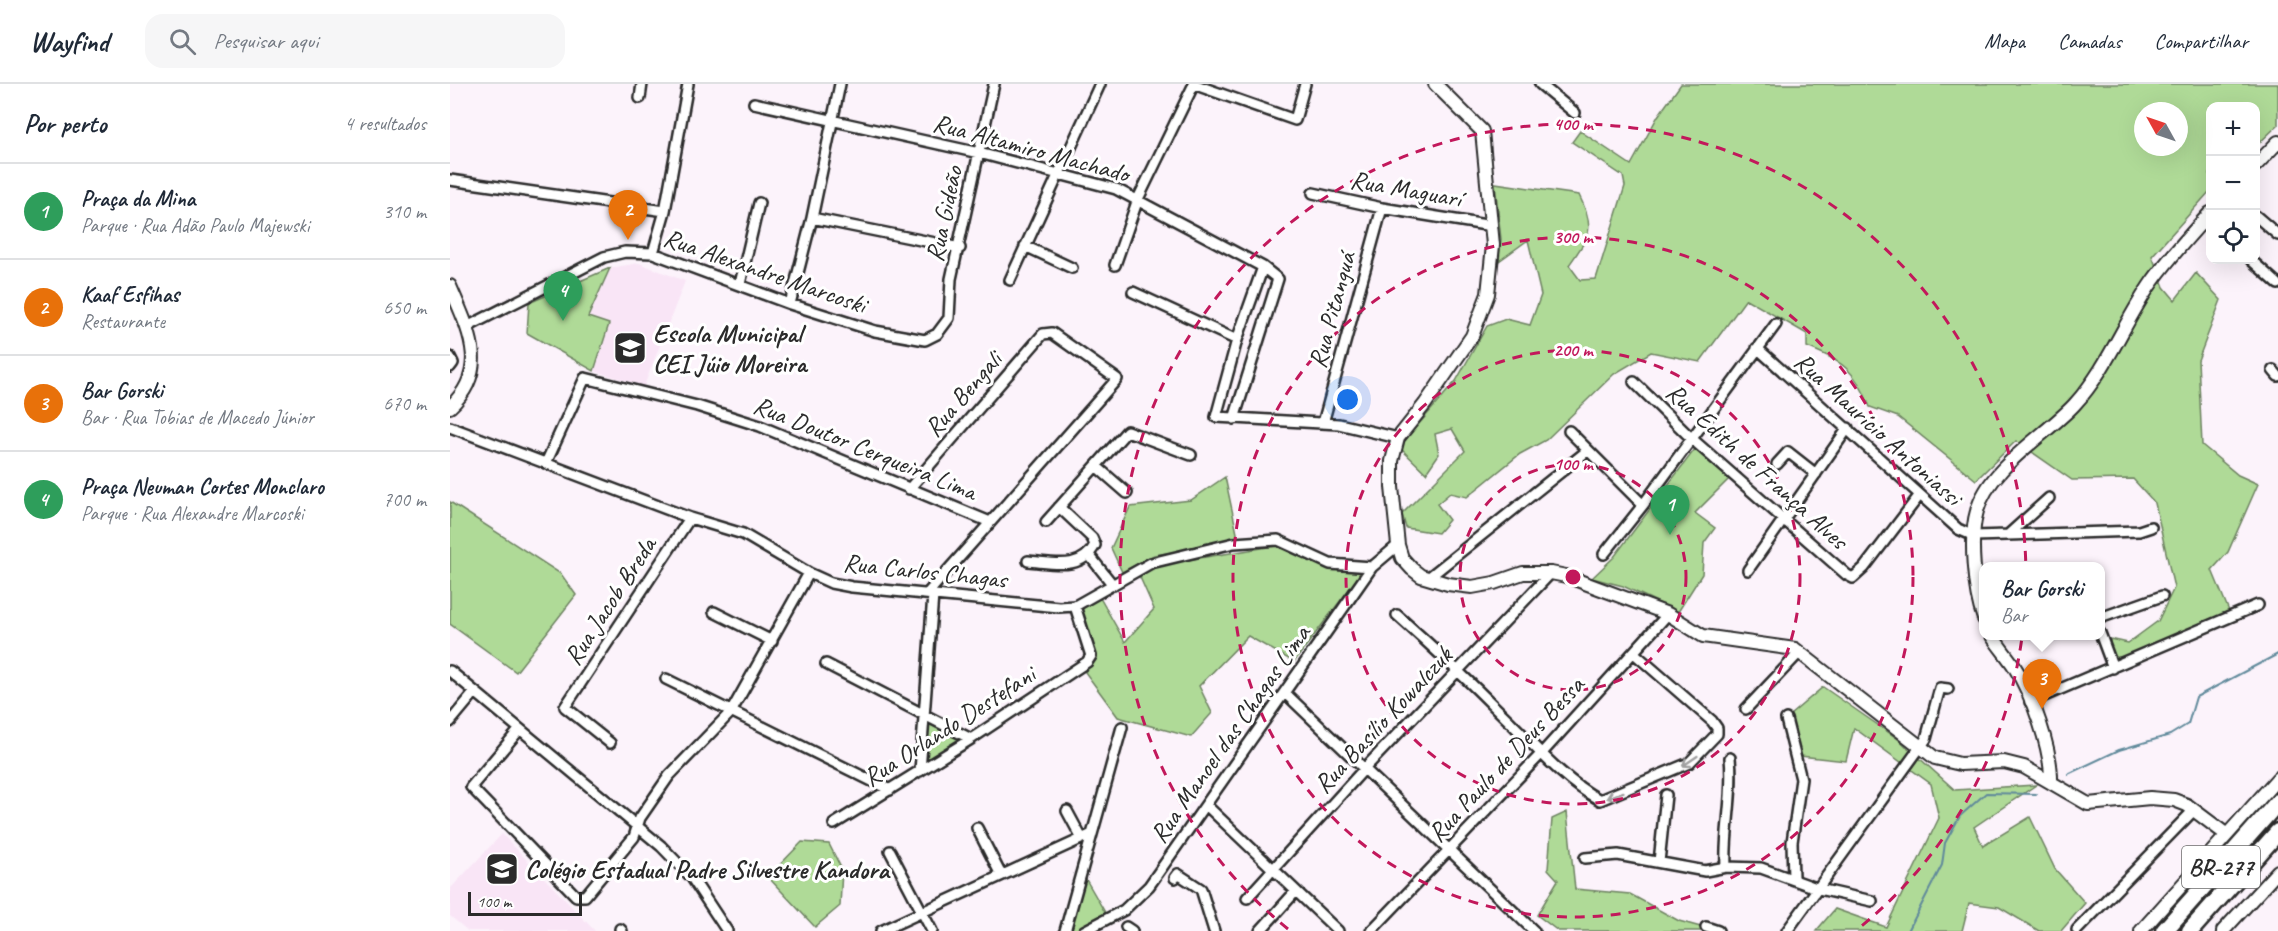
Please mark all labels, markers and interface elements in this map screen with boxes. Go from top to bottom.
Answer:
search box [145,14,565,68]
text: Wayfind [30,24,109,59]
icon: search [166,25,199,58]
text: Pesquisar aqui [214,27,318,55]
text: Mapa [1984,28,2025,54]
text: Camadas [2058,28,2121,54]
text: Compartilhar [2154,28,2248,54]
north arrow [2134,102,2188,156]
map controls [2206,102,2260,264]
button: + [2206,102,2260,156]
street label: Rua Altamiro Machado [929,106,1135,191]
text: Por perto [24,107,106,140]
text: 4 resultados [344,111,426,136]
text: 400 m [1554,113,1594,135]
button: − [2206,156,2260,210]
street label: Rua Gideão [918,162,971,265]
street label: Rua Maguarí [1348,163,1469,216]
text: Praça da Mina [81,185,195,213]
pin: 2 [608,190,648,240]
text: 1 [39,199,48,224]
text: 310 m [383,199,426,224]
button: locate [2206,210,2260,264]
text: Parque · Rua Adão Paulo Majewski [81,213,309,238]
street label: Rua Alexandre Marcoski [659,221,874,322]
text: 300 m [1554,226,1594,248]
street label: Rua Pitanguá [1301,246,1364,372]
pin: 4 [544,272,582,321]
text: Kaaf Esfihas [81,281,179,309]
text: 2 [39,295,48,320]
text: 650 m [383,295,426,320]
text: Restaurante [81,309,165,334]
place label: Escola Municipal CEI Júio Moreira [653,317,808,380]
school or university icon: Escola Municipal CEI Júio Moreira [612,330,648,366]
text: 200 m [1554,339,1594,361]
street label: Rua Bengali [917,342,1011,444]
street label: Rua Maurício Antoniassi [1787,345,1971,515]
street label: Rua Edith de França Alves [1659,376,1856,558]
text: Bar Gorski [81,377,163,405]
your location [1333,385,1362,414]
street label: Rua Doutor Cerqueira Lima [749,388,983,509]
text: 3 [39,391,48,416]
text: 670 m [383,391,426,416]
text: Bar · Rua Tobias de Macedo Júnior [81,405,314,430]
text: 100 m [1554,453,1594,475]
text: Praça Neuman Cortes Monclaro [81,473,324,501]
pin: 1 [1650,486,1690,535]
text: 4 [39,487,48,512]
text: 700 m [383,487,426,512]
text: Parque · Rua Alexandre Marcoski [81,501,303,526]
street label: Rua Jacob Breda [556,529,665,671]
street label: Rua Carlos Chagas [842,546,1011,596]
popup [1979,562,2105,640]
centre of rings [1563,567,1583,587]
text: Bar Gorski [2001,575,2083,603]
text: Bar [2001,603,2027,628]
street label: Rua Manoel das Chagas Lima [1142,617,1319,849]
street label: Rua Basílio Kowalczuk [1307,638,1461,800]
street label: Rua Orlando Destefani [857,656,1044,794]
pin: 3 [2022,660,2062,709]
street label: Rua Paulo de Deus Bessa [1421,668,1593,849]
one-way arrow [1681,754,1698,767]
one-way arrow [1606,790,1625,801]
road number: BR-277 [2182,846,2260,888]
school or university icon: Colégio Estadual Padre Silvestre Kandora [484,851,520,887]
place label: Colégio Estadual Padre Silvestre Kandora [525,853,891,886]
scale bar [468,889,582,916]
text: 100 m [477,892,511,912]

